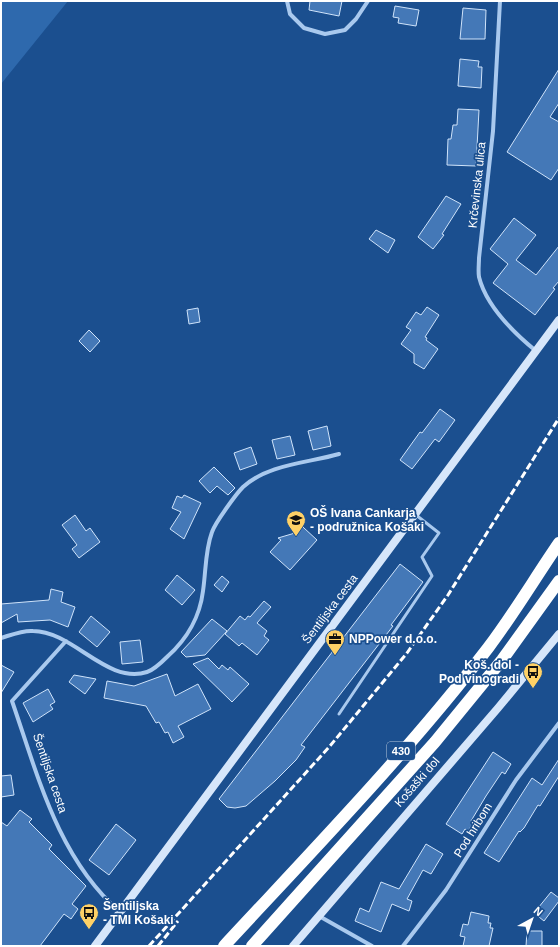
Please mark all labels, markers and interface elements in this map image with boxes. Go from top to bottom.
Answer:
street label: Krčevinska ulica [466,141,489,229]
place label: OŠ Ivana Cankarja - podružnica Košaki [310,505,424,534]
school or university icon: OŠ Ivana Cankarja - podružnica Košaki [285,509,307,537]
street label: Šentiljska cesta [299,571,361,647]
office icon: NPPower d.o.o. [324,628,346,656]
place label: NPPower d.o.o. [349,632,437,646]
place label: Koš. dol - Pod vinogradi [439,658,519,686]
bus stop icon: Koš. dol - Pod vinogradi [522,661,544,689]
street label: Šentiljska cesta [30,731,71,815]
road number: 430 [387,742,415,760]
street label: Košaški dol [392,754,442,810]
street label: Pod hribom [451,800,495,860]
place label: Šentiljska - TMI Košaki [103,898,174,927]
north arrow [512,899,552,939]
bus stop icon: Šentiljska - TMI Košaki [78,902,100,930]
text: N [532,904,545,919]

